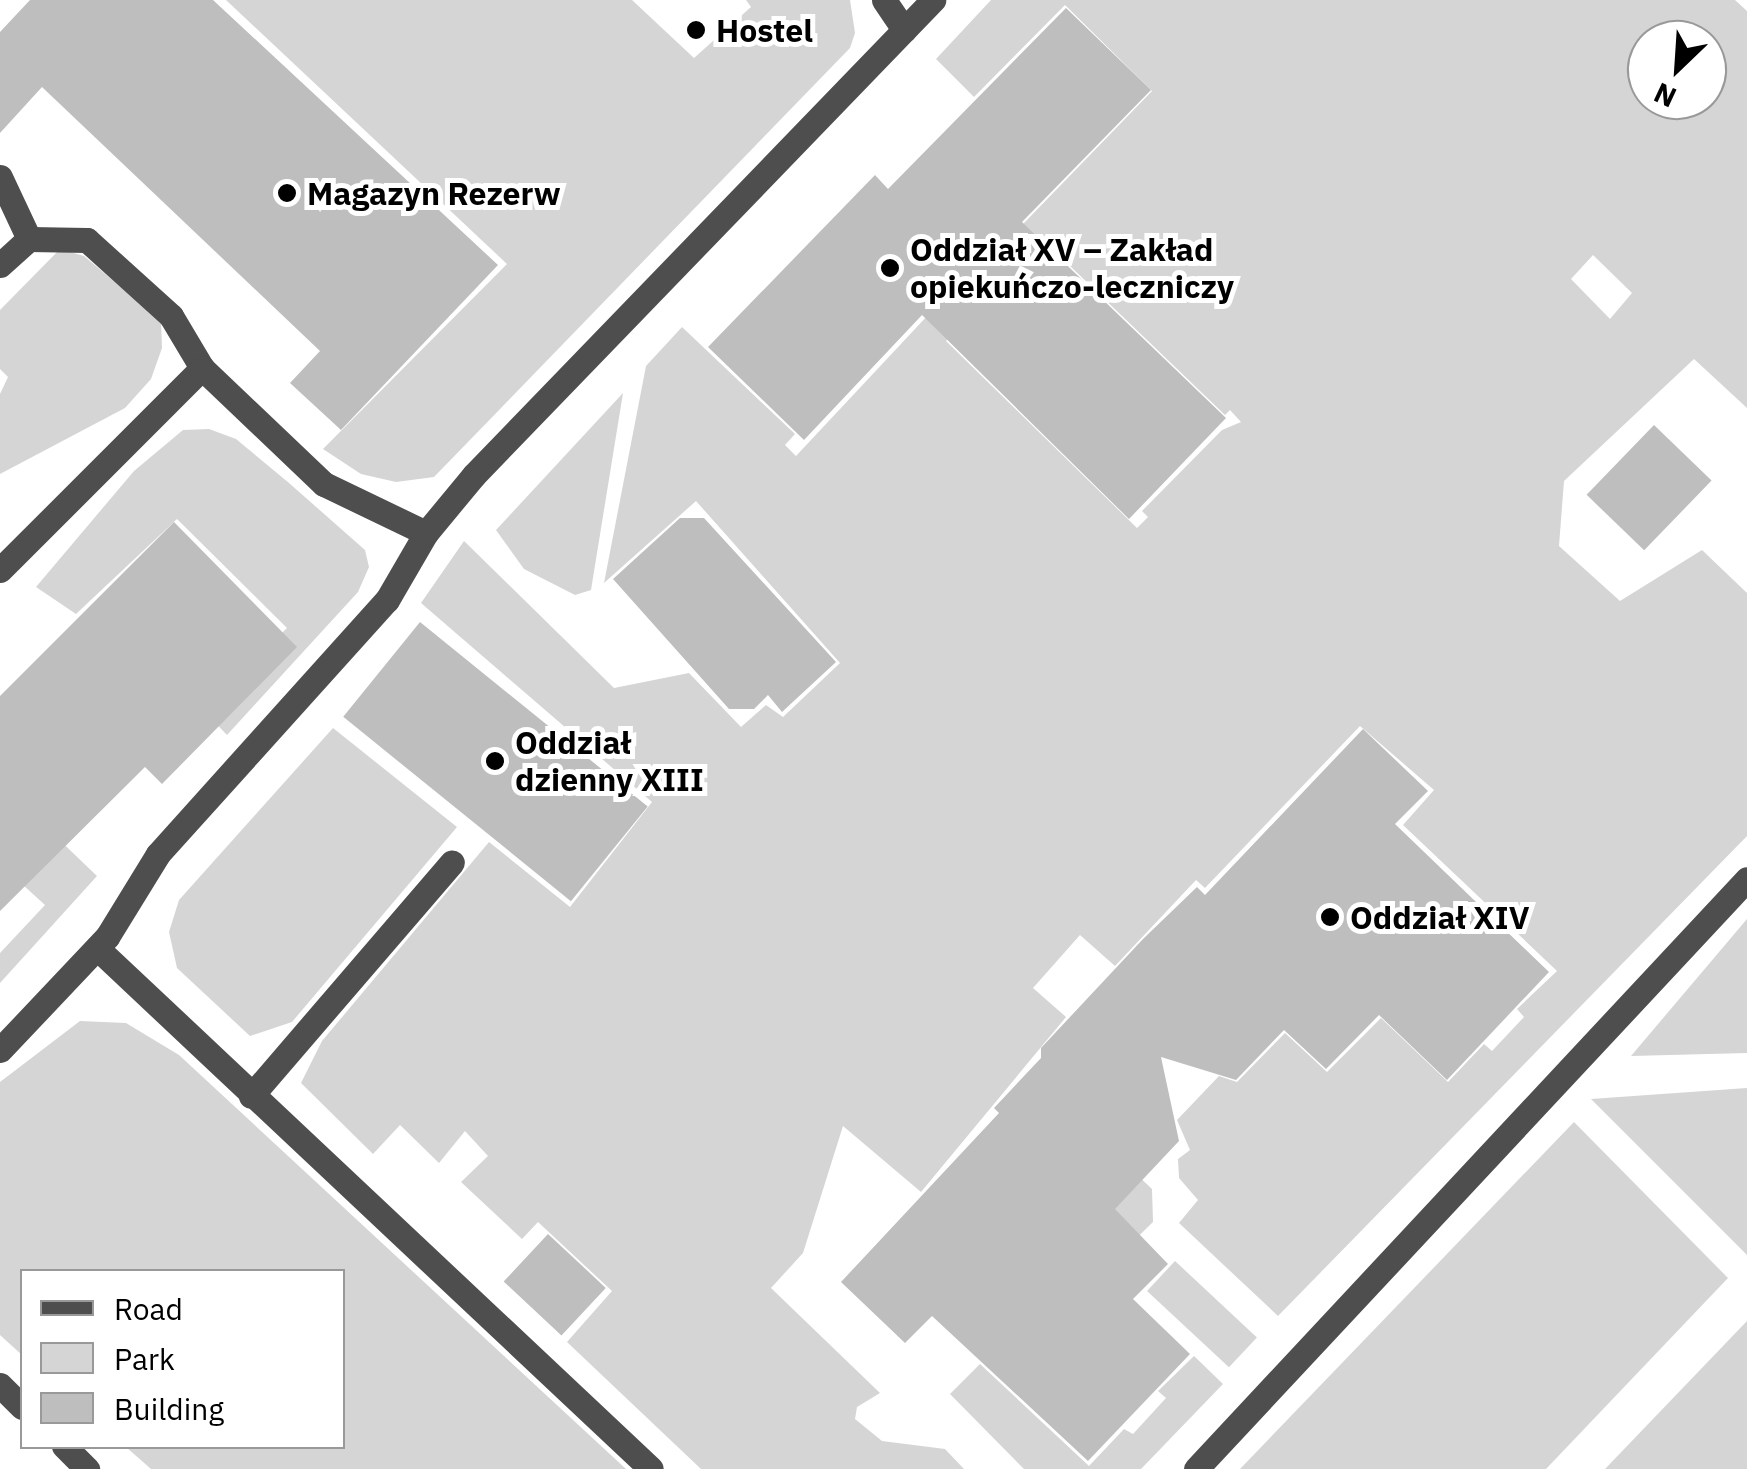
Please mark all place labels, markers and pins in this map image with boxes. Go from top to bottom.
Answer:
place label: Hostel [716,11,813,49]
marker: Hostel [685,19,707,41]
place label: Magazyn Rezerw [307,174,561,212]
marker: Magazyn Rezerw [276,182,298,204]
place label: Oddział XV – Zakład opiekuńczo-leczniczy [910,231,1234,306]
marker: Oddział XV – Zakład opiekuńczo-leczniczy [879,257,901,279]
place label: Oddział dzienny XIII [515,724,704,799]
marker: Oddział dzienny XIII [484,750,506,772]
place label: Oddział XIV [1350,898,1529,936]
marker: Oddział XIV [1319,906,1341,928]

